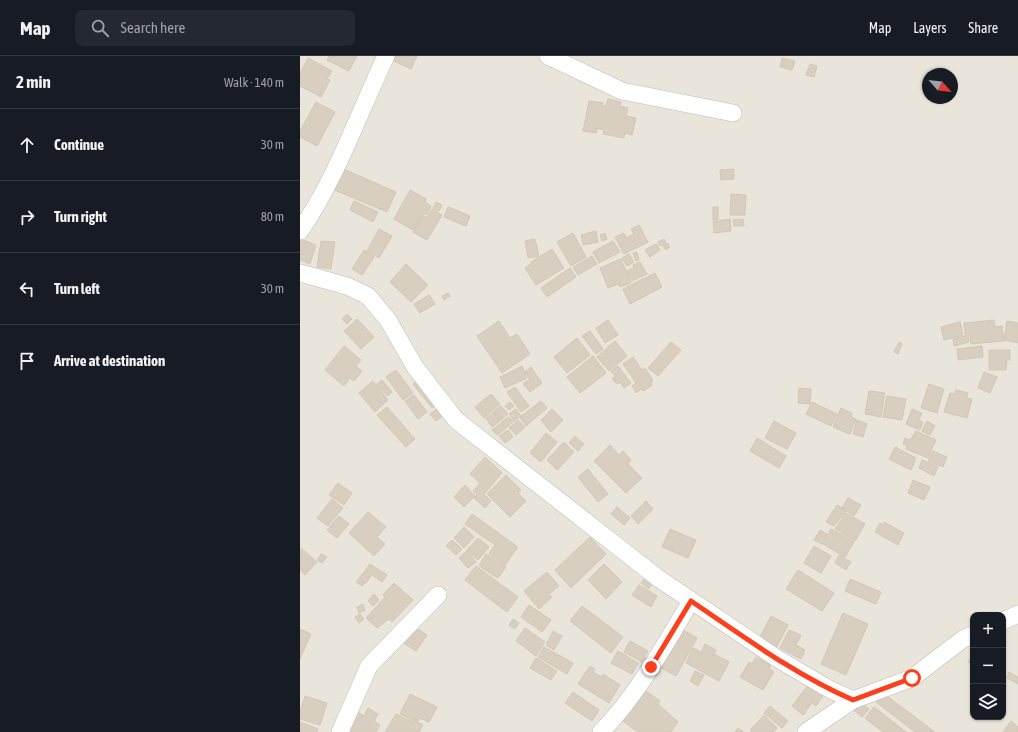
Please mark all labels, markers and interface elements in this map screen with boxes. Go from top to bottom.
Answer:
search box [75,10,355,46]
text: Map [20,17,51,39]
icon: search [89,17,111,39]
text: Search here [121,19,185,36]
text: Map [869,20,891,36]
text: Layers [913,20,946,36]
text: Share [968,20,998,36]
north arrow [922,68,958,104]
text: 2 min [16,72,51,92]
text: Walk · 140 m [224,75,284,90]
icon: ahead [16,134,38,156]
text: Continue [54,136,104,153]
text: 30 m [261,137,284,152]
icon: right [16,206,38,228]
text: Turn right [54,208,107,225]
text: 80 m [261,209,284,224]
icon: left [16,278,38,300]
text: Turn left [54,280,100,297]
text: 30 m [261,281,284,296]
icon: arrive [16,350,38,372]
text: Arrive at destination [54,352,165,369]
map controls [970,612,1006,720]
button: + [970,612,1006,648]
button: − [970,648,1006,684]
route end [642,658,660,676]
route start [903,669,921,687]
button: layers [970,684,1006,720]

